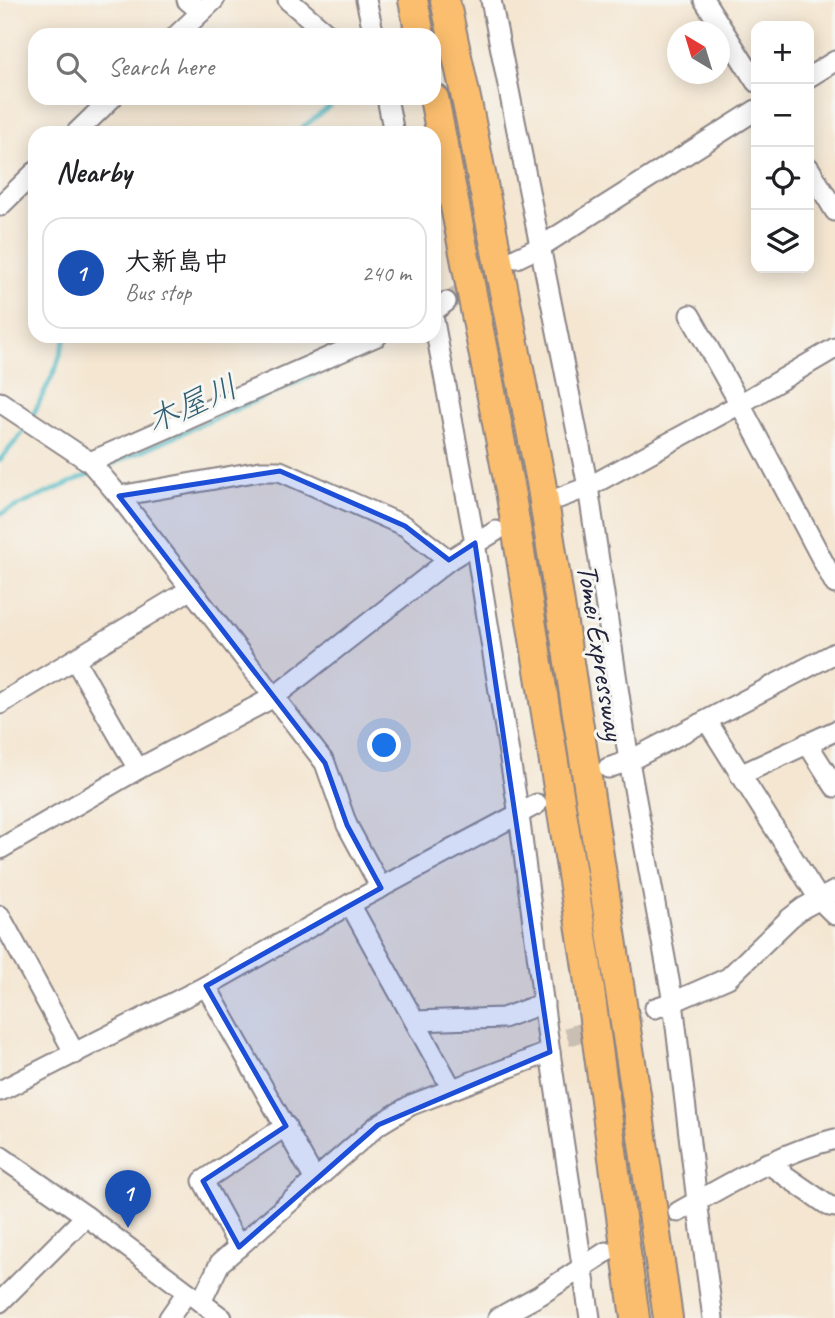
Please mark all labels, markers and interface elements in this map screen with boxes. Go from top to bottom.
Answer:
north arrow [667,21,730,84]
map controls [751,21,814,273]
button: + [751,21,814,84]
search box [28,28,441,105]
icon: search [52,48,90,86]
text: Search here [108,50,214,83]
button: − [751,84,814,147]
button: locate [751,147,814,210]
text: Nearby [56,153,132,191]
button: layers [751,210,814,273]
text: 大新島中 [125,245,229,278]
text: 1 [76,259,86,288]
text: 240 m [362,259,411,288]
text: Bus stop [125,278,191,307]
water label: 木屋川 [140,366,244,442]
street label: Tomei Expressway [568,561,634,744]
your location [367,728,401,762]
pin: 1 [105,1170,151,1228]

